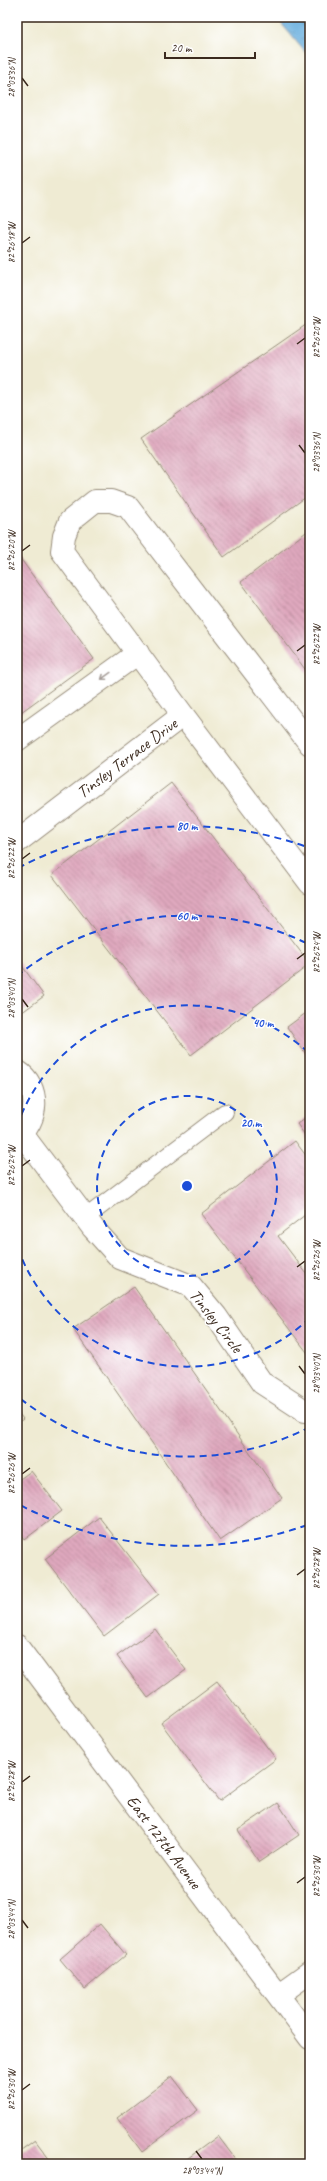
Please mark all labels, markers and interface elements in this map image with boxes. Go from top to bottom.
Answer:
scale bar [165,34,255,60]
text: 20 m [171,40,193,56]
text: 28°03'36"N [5,56,18,98]
text: 82°26'18"W [5,221,18,263]
text: 82°26'20"W [310,316,323,358]
text: 28°03'36"N [310,431,323,473]
text: 82°26'20"W [5,529,18,571]
text: 82°26'22"W [310,623,323,665]
one-way arrow [101,672,112,680]
street label: Tinsley Terrace Drive [73,712,183,803]
text: 80 m [177,818,198,834]
text: 82°26'22"W [5,837,18,879]
text: 60 m [177,908,199,924]
text: 82°26'24"W [310,931,323,973]
text: 28°03'40"N [5,977,18,1019]
text: 40 m [253,1015,274,1031]
text: 20 m [241,1115,262,1131]
text: 82°26'24"W [5,1144,18,1186]
centre of rings [180,1179,194,1193]
text: 82°26'26"W [310,1239,323,1281]
street label: Tinsley Circle [185,1285,248,1358]
text: 28°03'40"N [310,1352,323,1394]
text: 82°26'26"W [5,1452,18,1494]
text: 82°26'28"W [310,1547,323,1589]
text: 82°26'28"W [5,1760,18,1802]
street label: East 127th Avenue [122,1791,207,1894]
text: 82°26'30"W [310,1855,323,1897]
text: 28°03'44"N [5,1898,18,1940]
text: 82°26'30"W [5,2068,18,2110]
text: 28°03'44"N [182,2164,224,2177]

